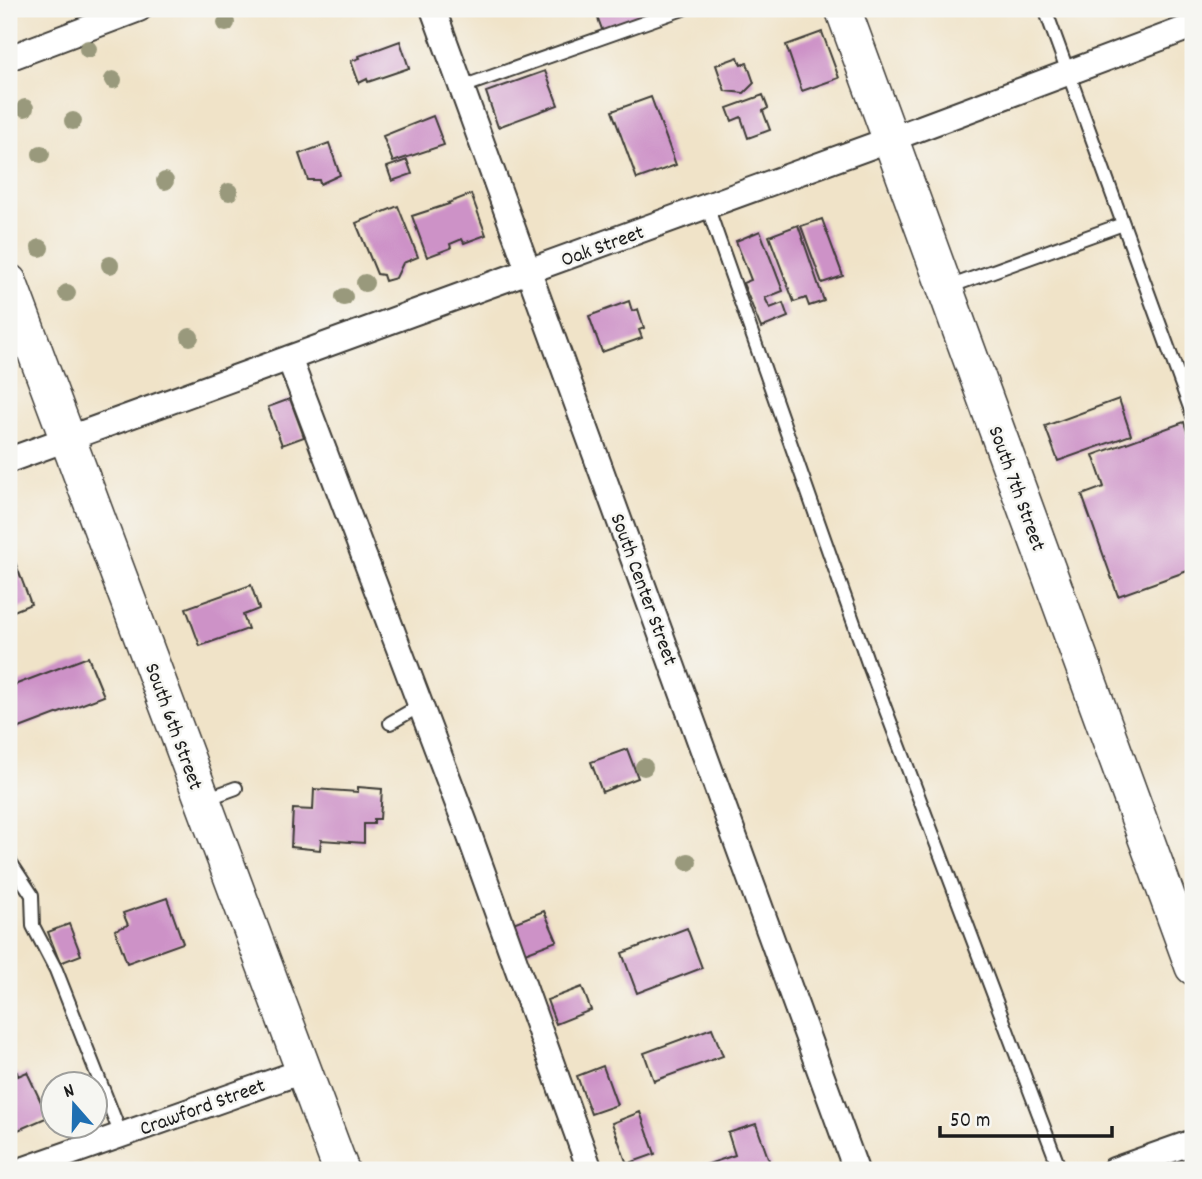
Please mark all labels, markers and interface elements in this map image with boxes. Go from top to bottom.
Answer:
street label: Oak Street [557,219,649,277]
street label: South 7th Street [979,422,1052,556]
street label: South Center Street [601,510,684,670]
street label: South 6th Street [135,659,209,795]
north arrow [38,1070,108,1140]
street label: Crawford Street [136,1072,270,1145]
text: N [60,1078,78,1107]
scale bar [940,1095,1111,1139]
text: 50 m [950,1107,990,1137]

